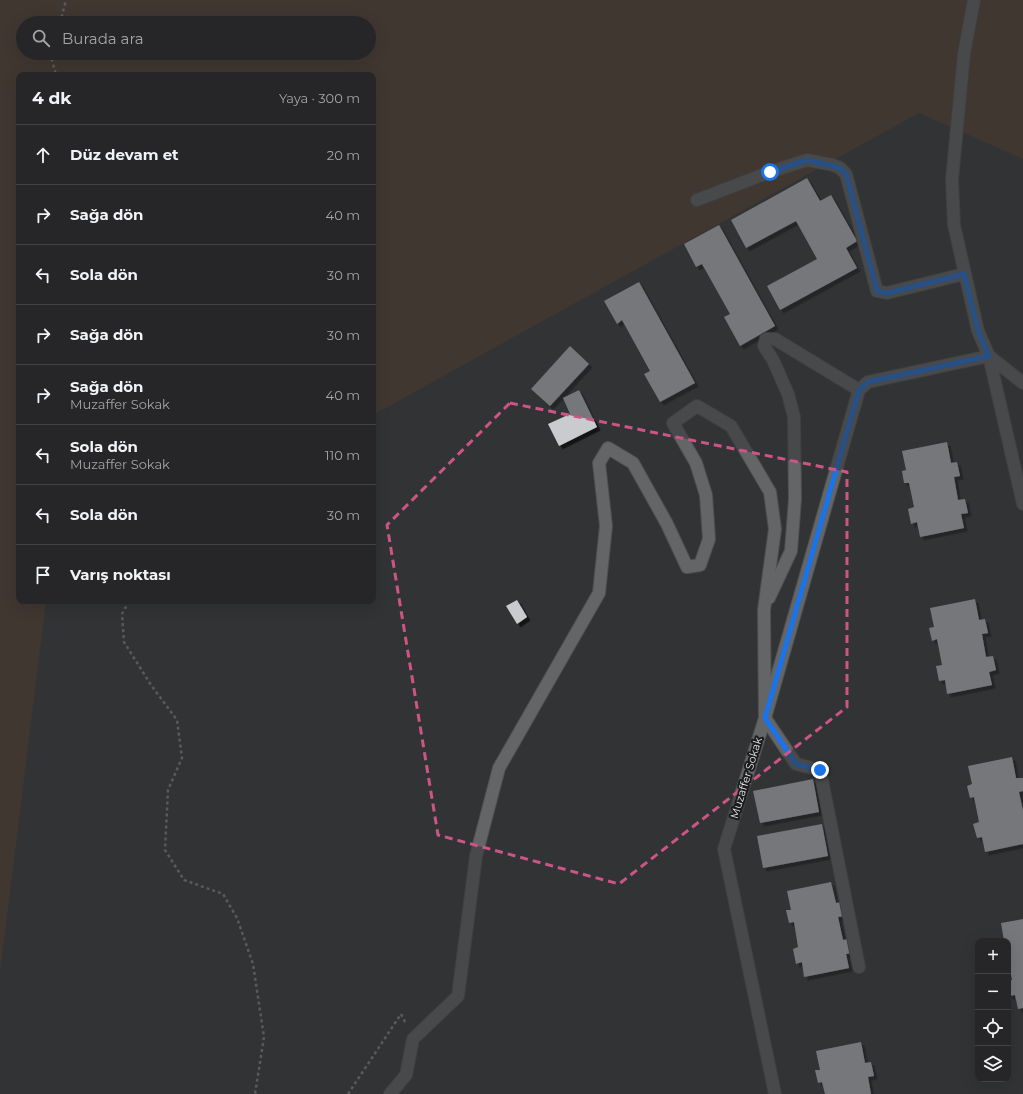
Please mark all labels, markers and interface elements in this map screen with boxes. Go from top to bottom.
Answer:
search box [16,16,376,60]
icon: search [30,27,52,49]
text: Burada ara [62,29,144,48]
text: 4 dk [32,88,71,108]
text: Yaya · 300 m [279,90,360,106]
icon: ahead [32,144,54,166]
text: Düz devam et [70,145,179,164]
text: 20 m [327,147,360,163]
route start [761,163,779,181]
icon: right [32,204,54,226]
text: Sağa dön [70,205,143,224]
text: 40 m [326,207,360,223]
icon: left [32,264,54,286]
text: Sola dön [70,265,138,284]
text: 30 m [327,267,360,283]
icon: right [32,324,54,346]
text: Sağa dön [70,325,143,344]
text: 30 m [327,327,360,343]
text: Sağa dön [70,377,143,396]
icon: right [32,384,54,406]
text: 40 m [326,387,360,403]
text: Muzaffer Sokak [70,396,170,412]
text: Sola dön [70,437,138,456]
icon: left [32,444,54,466]
text: 110 m [325,447,360,463]
text: Muzaffer Sokak [70,456,170,472]
icon: left [32,504,54,526]
text: Sola dön [70,505,138,524]
text: 30 m [327,507,360,523]
icon: arrive [32,564,54,586]
text: Varış noktası [70,565,171,584]
street label: Muzaffer Sokak [727,735,765,820]
route end [811,761,829,779]
map controls [975,938,1011,1082]
button: + [975,938,1011,974]
button: − [975,974,1011,1010]
button: locate [975,1010,1011,1046]
button: layers [975,1046,1011,1082]

